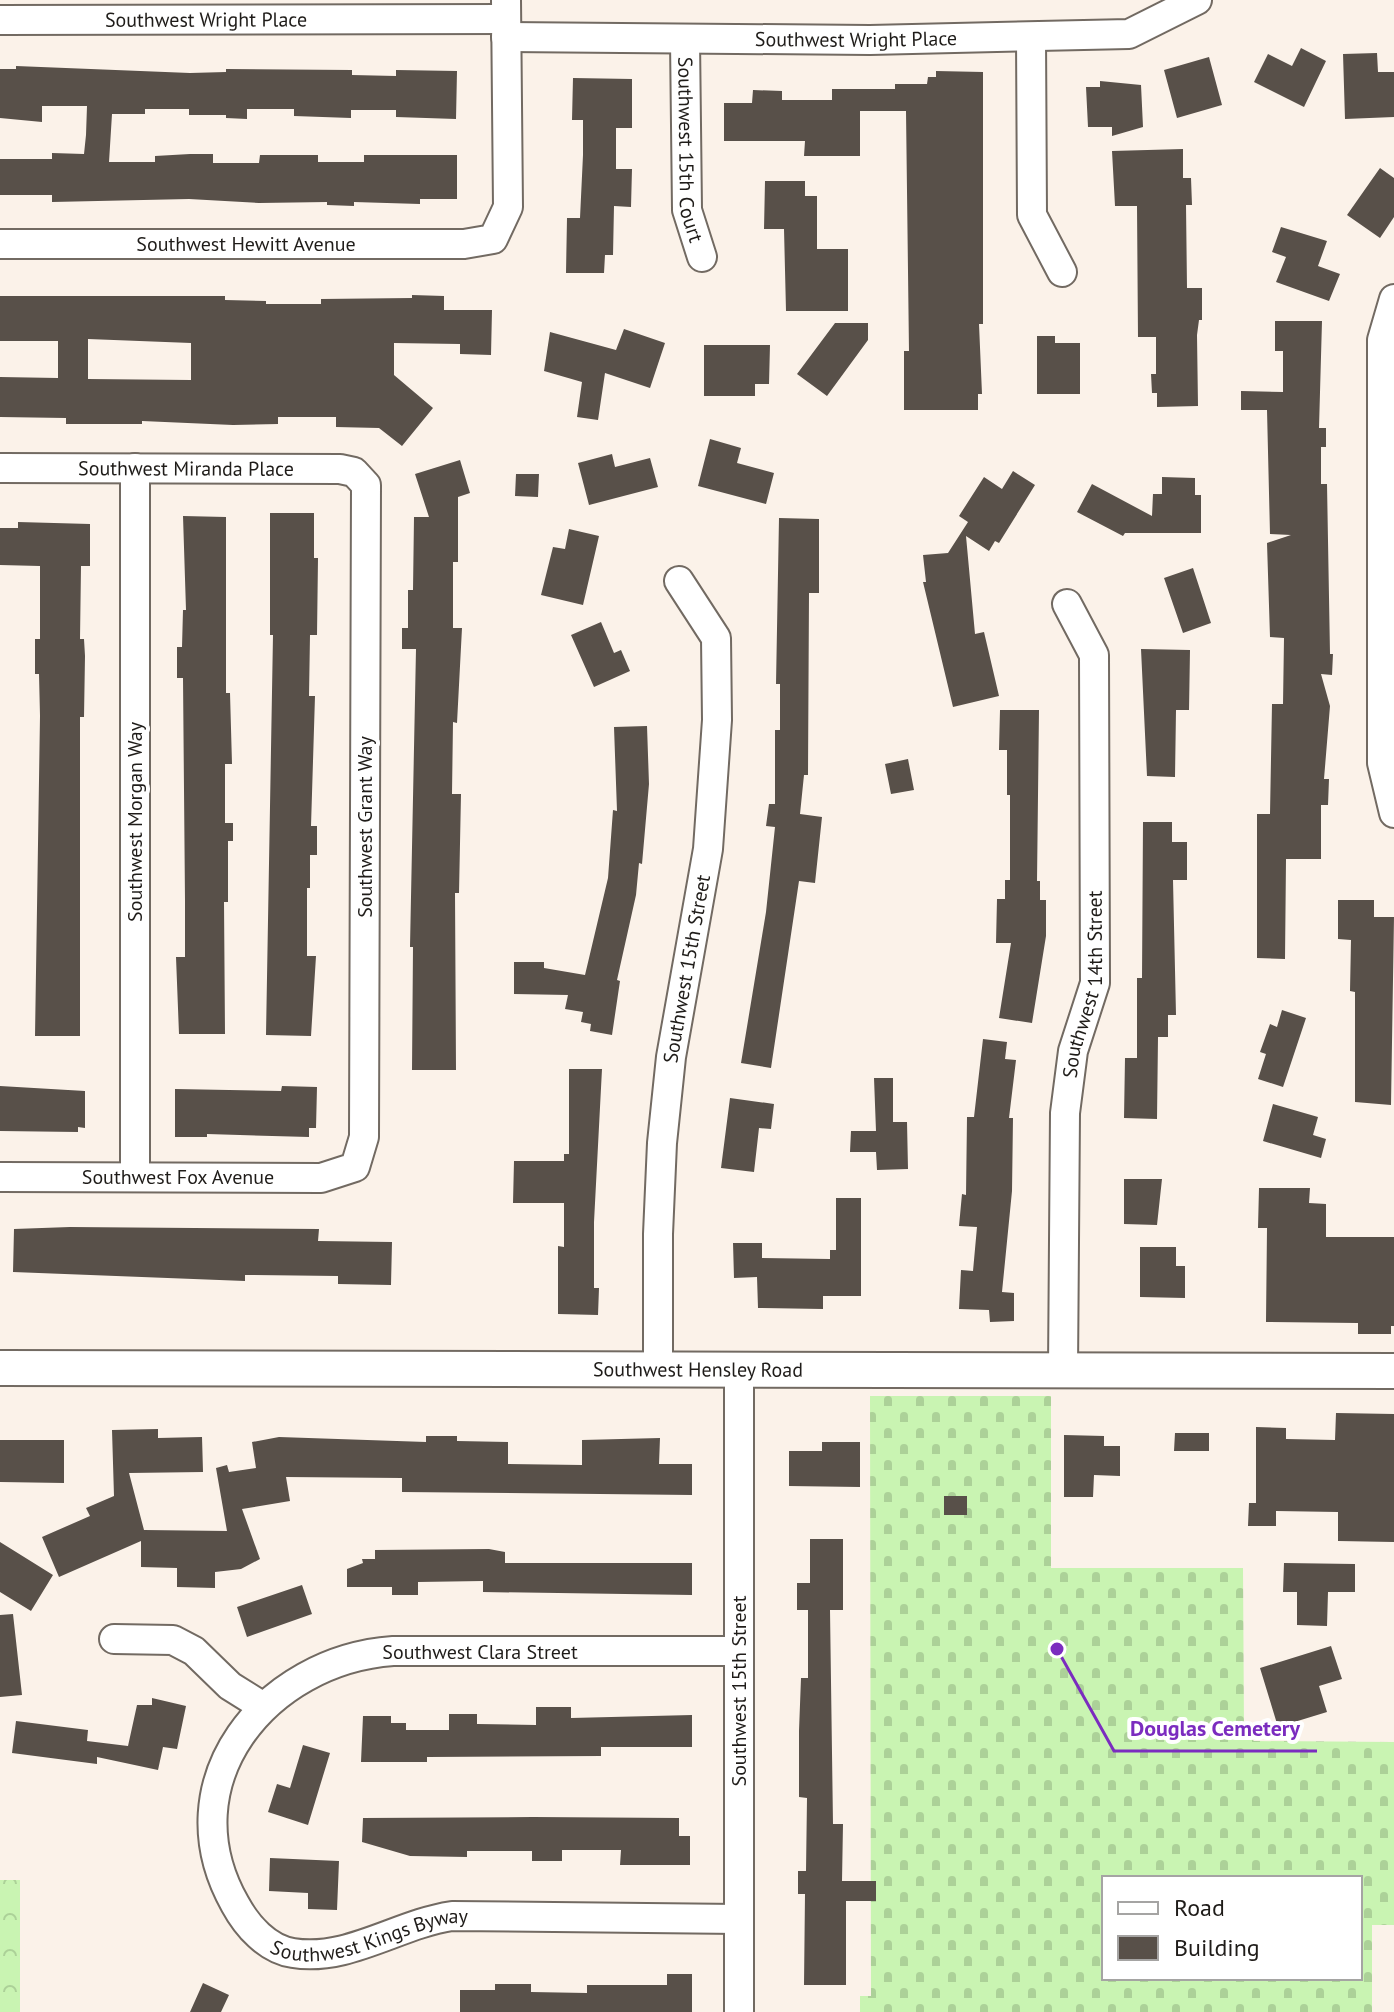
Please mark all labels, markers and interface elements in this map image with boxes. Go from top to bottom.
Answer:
street label: Southwest Wright Place [105,6,307,33]
street label: Southwest Wright Place [755,25,957,53]
street label: Southwest 15th Court [672,57,710,246]
street label: Southwest Hewitt Avenue [136,231,356,257]
street label: Southwest Miranda Place [78,455,294,482]
street label: Southwest Morgan Way [122,721,148,922]
street label: Southwest Grant Way [352,736,378,918]
street label: Southwest 15th Street [657,872,716,1064]
street label: Southwest 14th Street [1057,890,1108,1080]
street label: Southwest Fox Avenue [82,1164,274,1190]
street label: Southwest Hensley Road [593,1356,803,1383]
street label: Southwest 15th Street [726,1595,752,1786]
street label: Southwest Clara Street [382,1639,578,1665]
callout: Douglas Cemetery [1114,1705,1317,1751]
text: Douglas Cemetery [1130,1714,1301,1742]
legend [1102,1876,1362,1980]
text: Road [1174,1892,1225,1923]
street label: Southwest Kings Byway [266,1903,469,1967]
text: Building [1174,1932,1260,1963]

